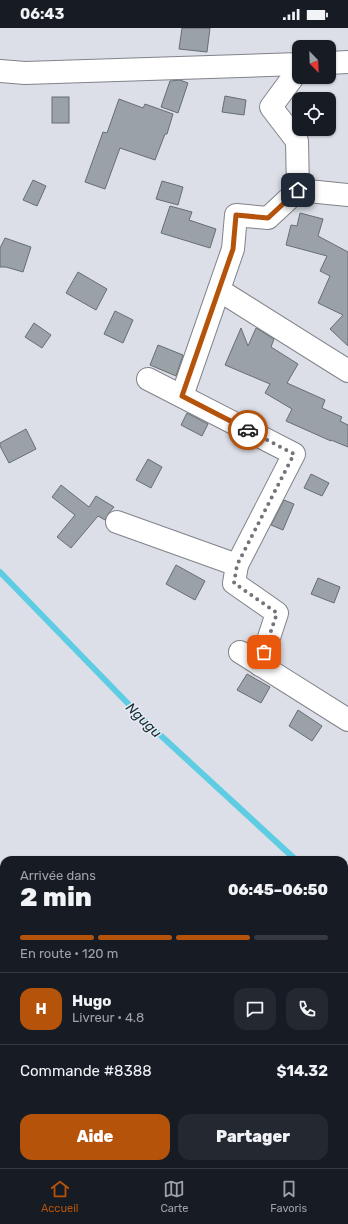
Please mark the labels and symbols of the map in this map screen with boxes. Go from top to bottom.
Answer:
north arrow [292,40,336,84]
pin [281,173,315,207]
courier [228,410,268,450]
pin [247,635,281,669]
water label: Ngugu [122,699,166,742]

